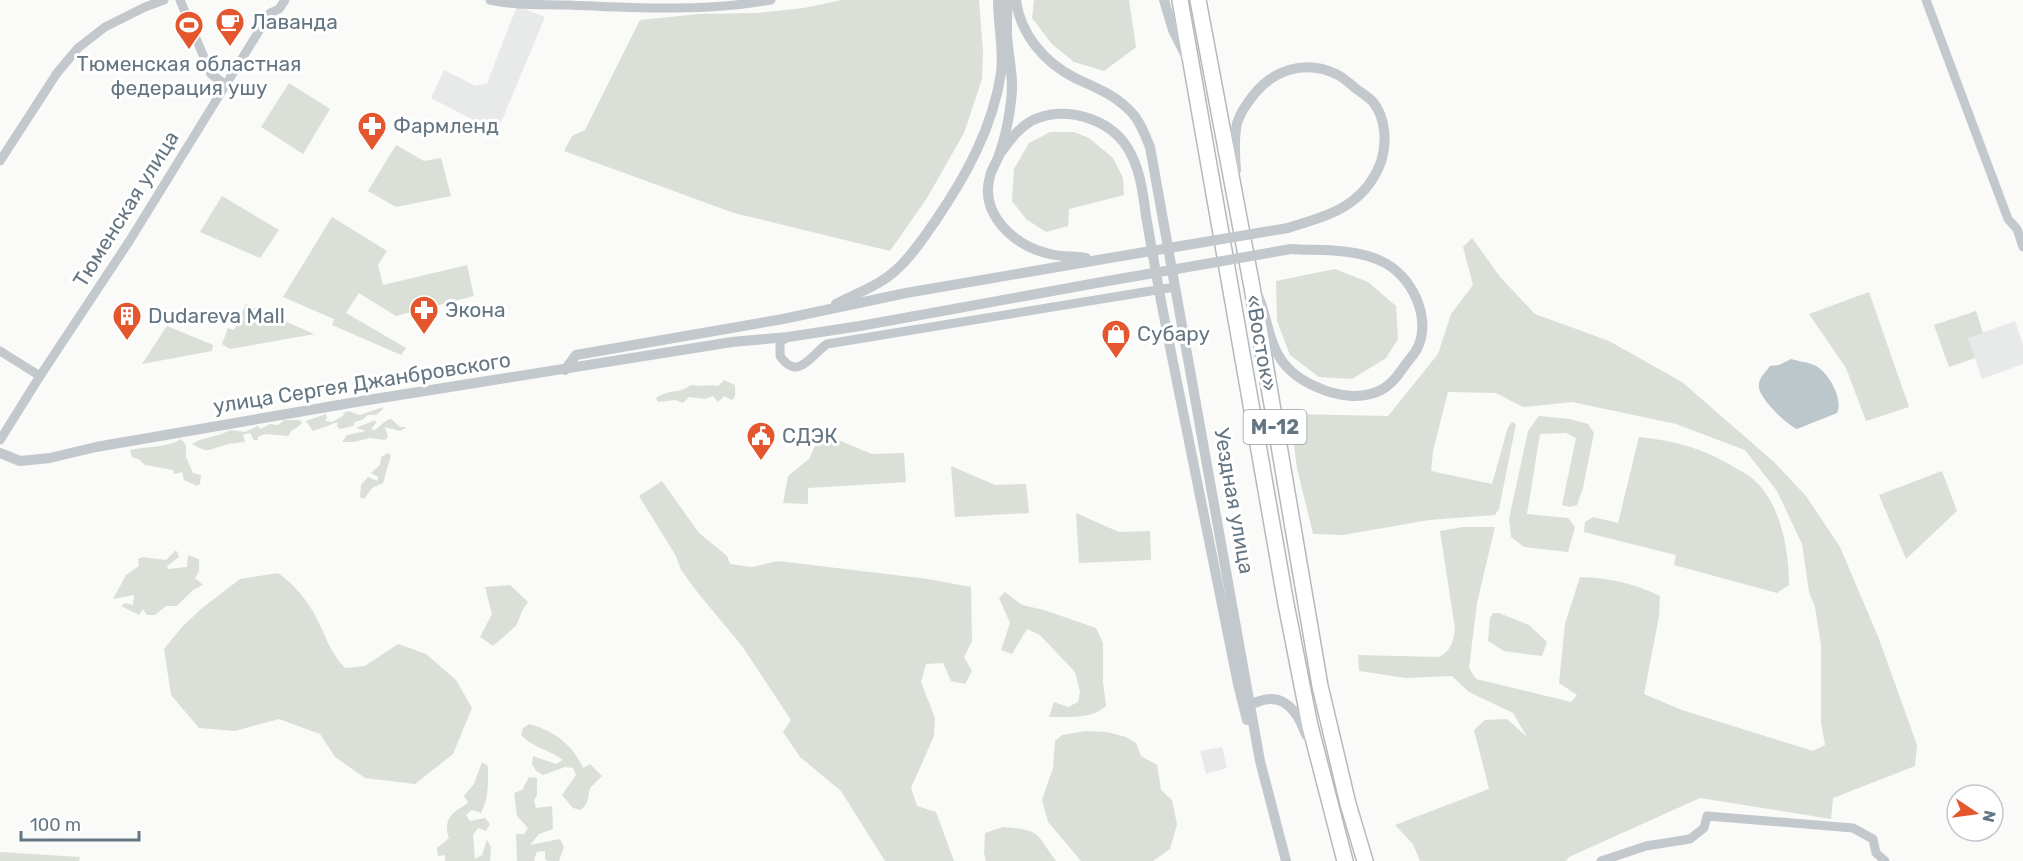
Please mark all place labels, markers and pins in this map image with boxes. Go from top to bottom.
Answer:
cafe icon: Лаванда [214,6,246,48]
sports icon: Тюменская областная федерация ушу [173,9,205,51]
place label: Лаванда [251,9,338,34]
place label: Тюменская областная федерация ушу [77,51,301,100]
pharmacy icon: Фармленд [356,110,388,152]
place label: Фармленд [393,113,499,138]
pharmacy icon: Экона [408,294,440,336]
place label: Экона [445,297,506,322]
building icon: Dudareva Mall [111,300,143,342]
place label: Dudareva Mall [148,303,285,328]
shop icon: Субару [1100,318,1132,360]
place label: Субару [1137,321,1210,346]
public building icon: СДЭК [745,420,777,462]
place label: СДЭК [782,423,838,448]

